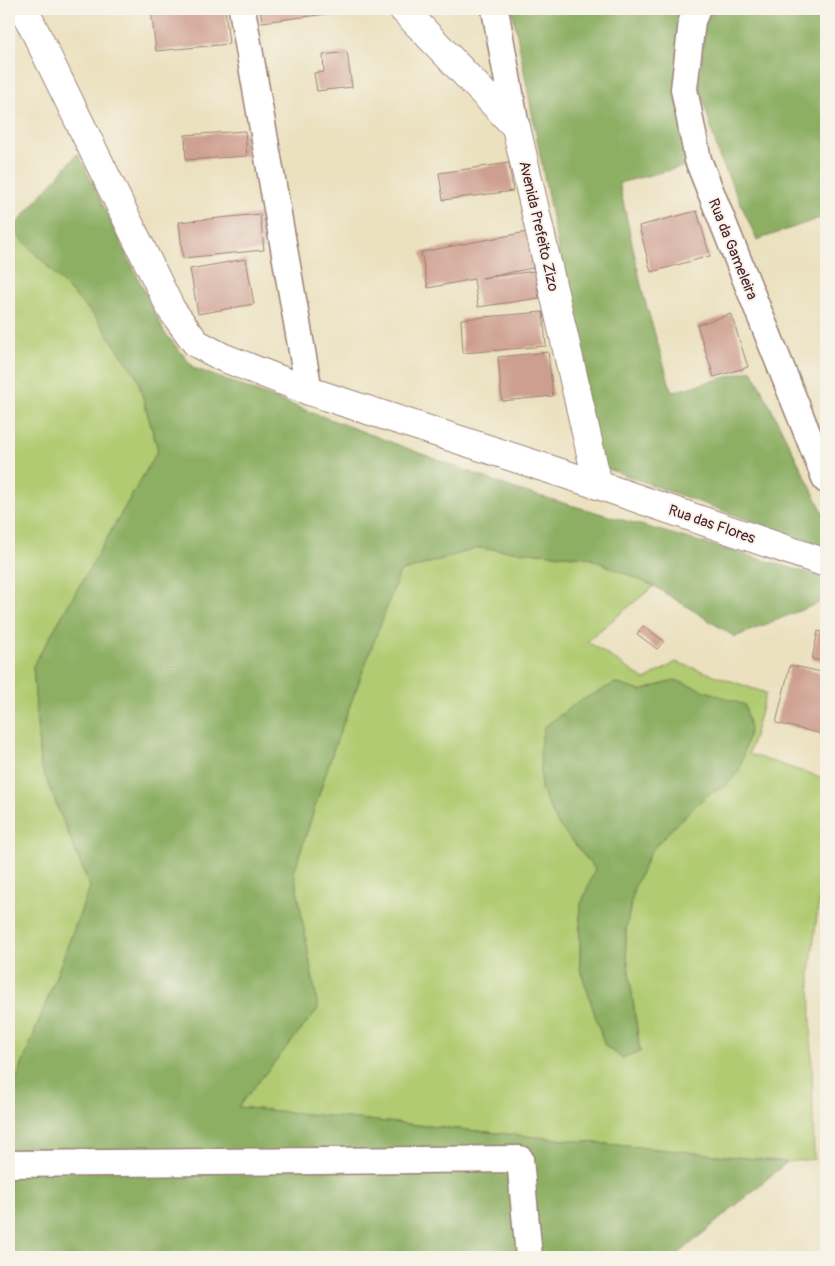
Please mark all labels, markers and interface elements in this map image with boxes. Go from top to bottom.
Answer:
street label: Avenida Prefeito Zizo [514,159,563,293]
street label: Rua da Gameleira [704,196,762,303]
street label: Rua das Flores [666,501,758,548]

